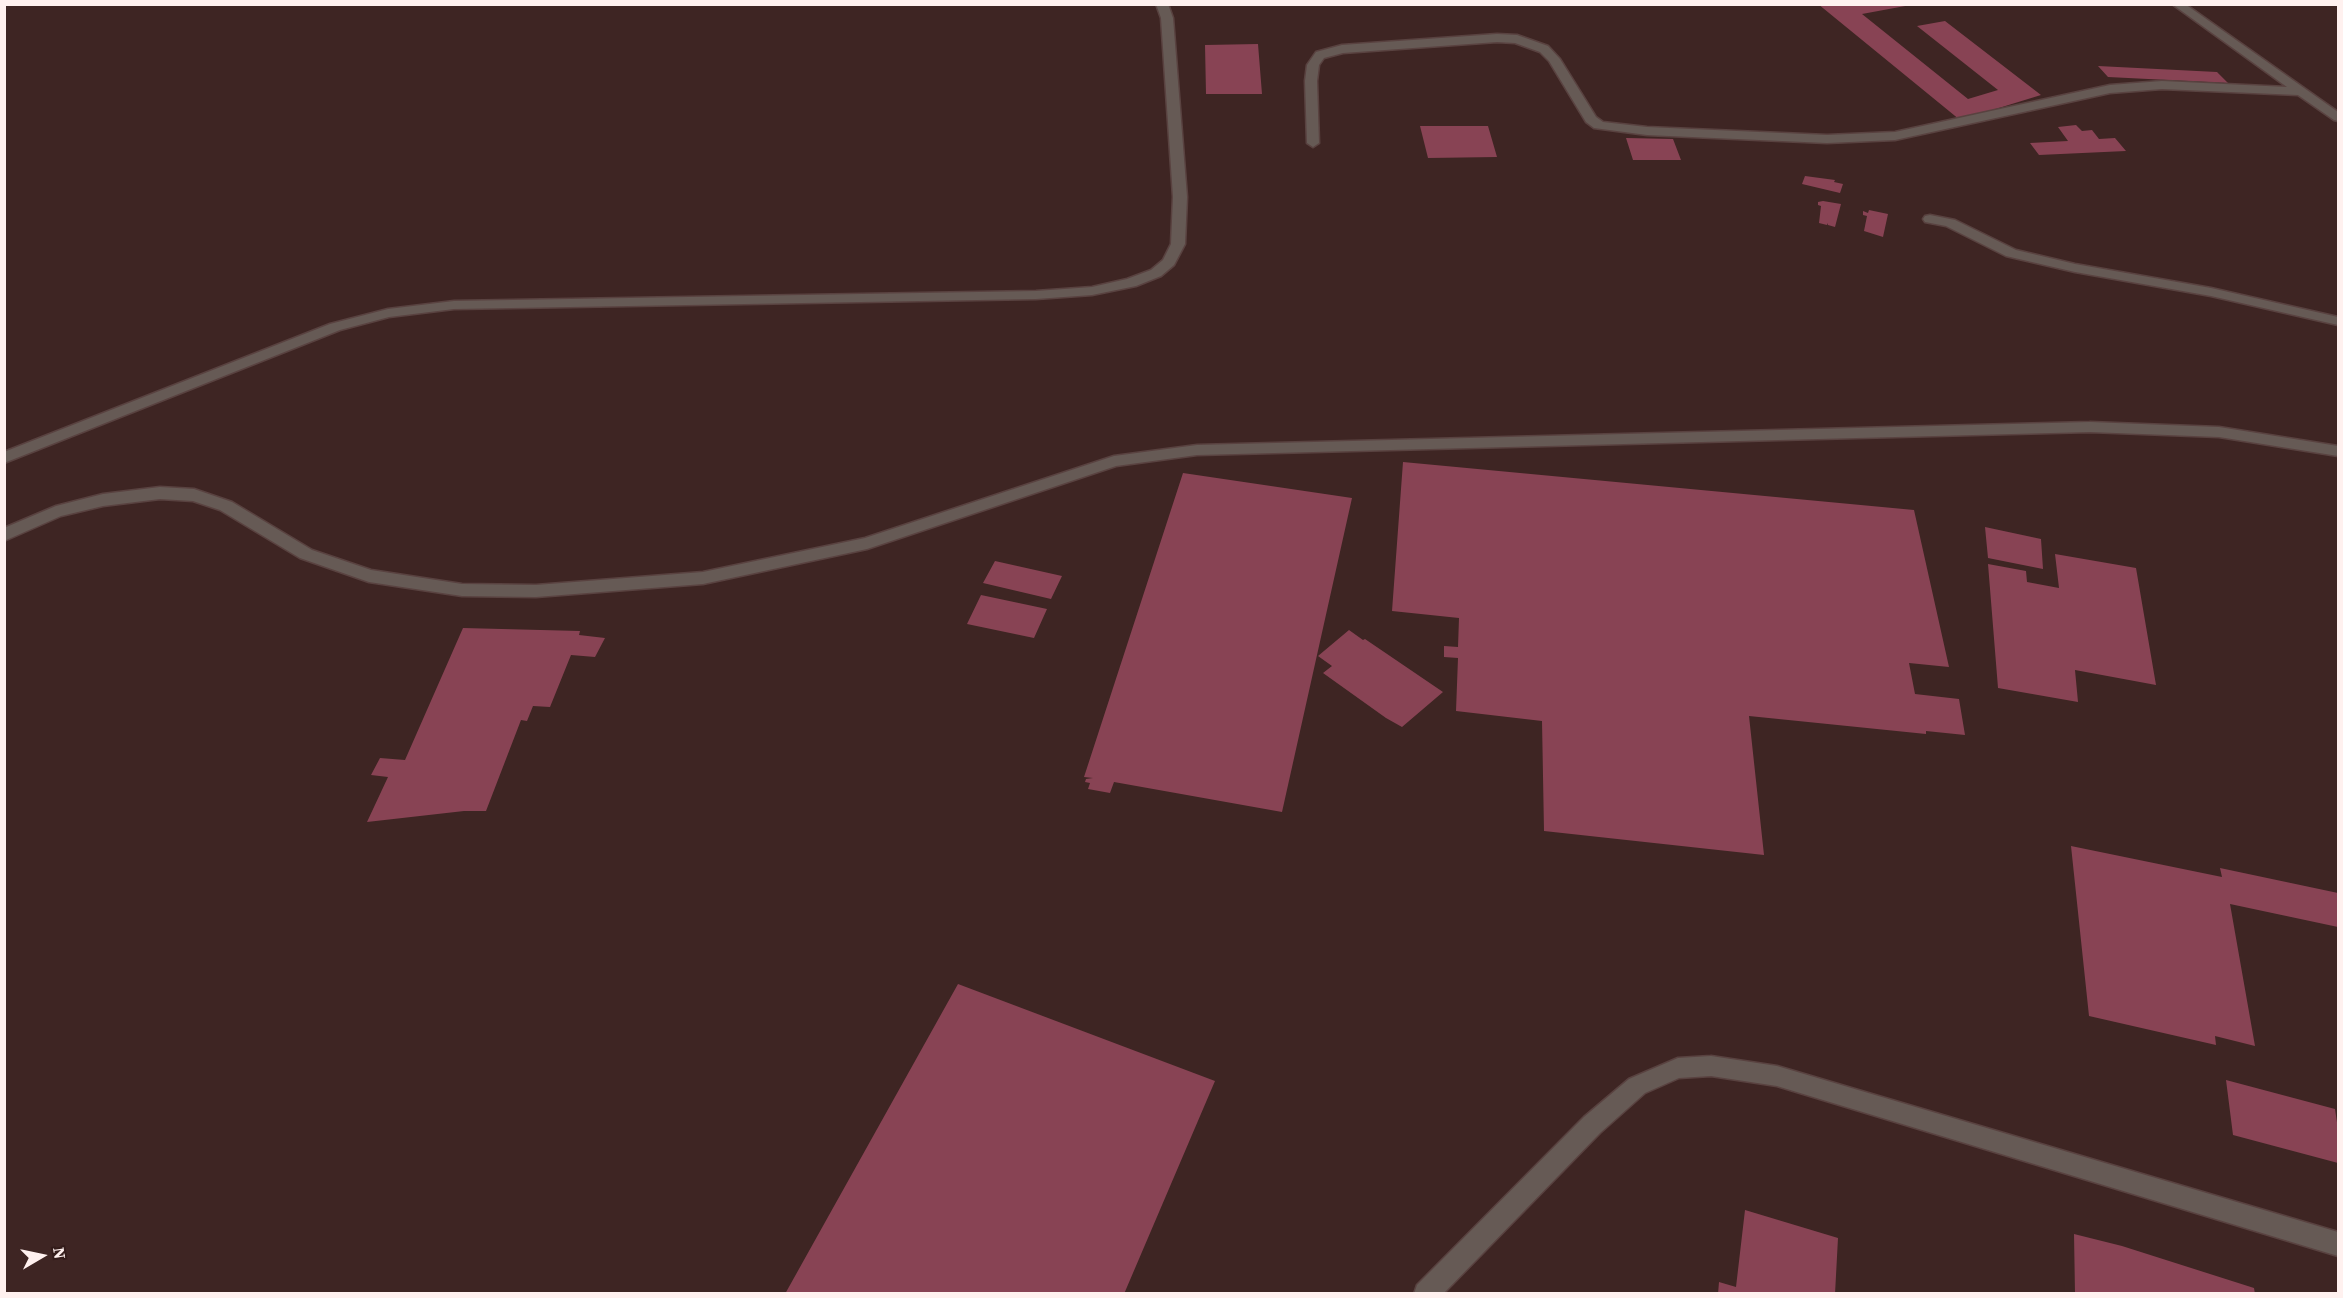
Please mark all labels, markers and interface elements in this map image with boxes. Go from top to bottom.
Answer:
north arrow [12,1226,72,1286]
text: N [48,1246,72,1261]

